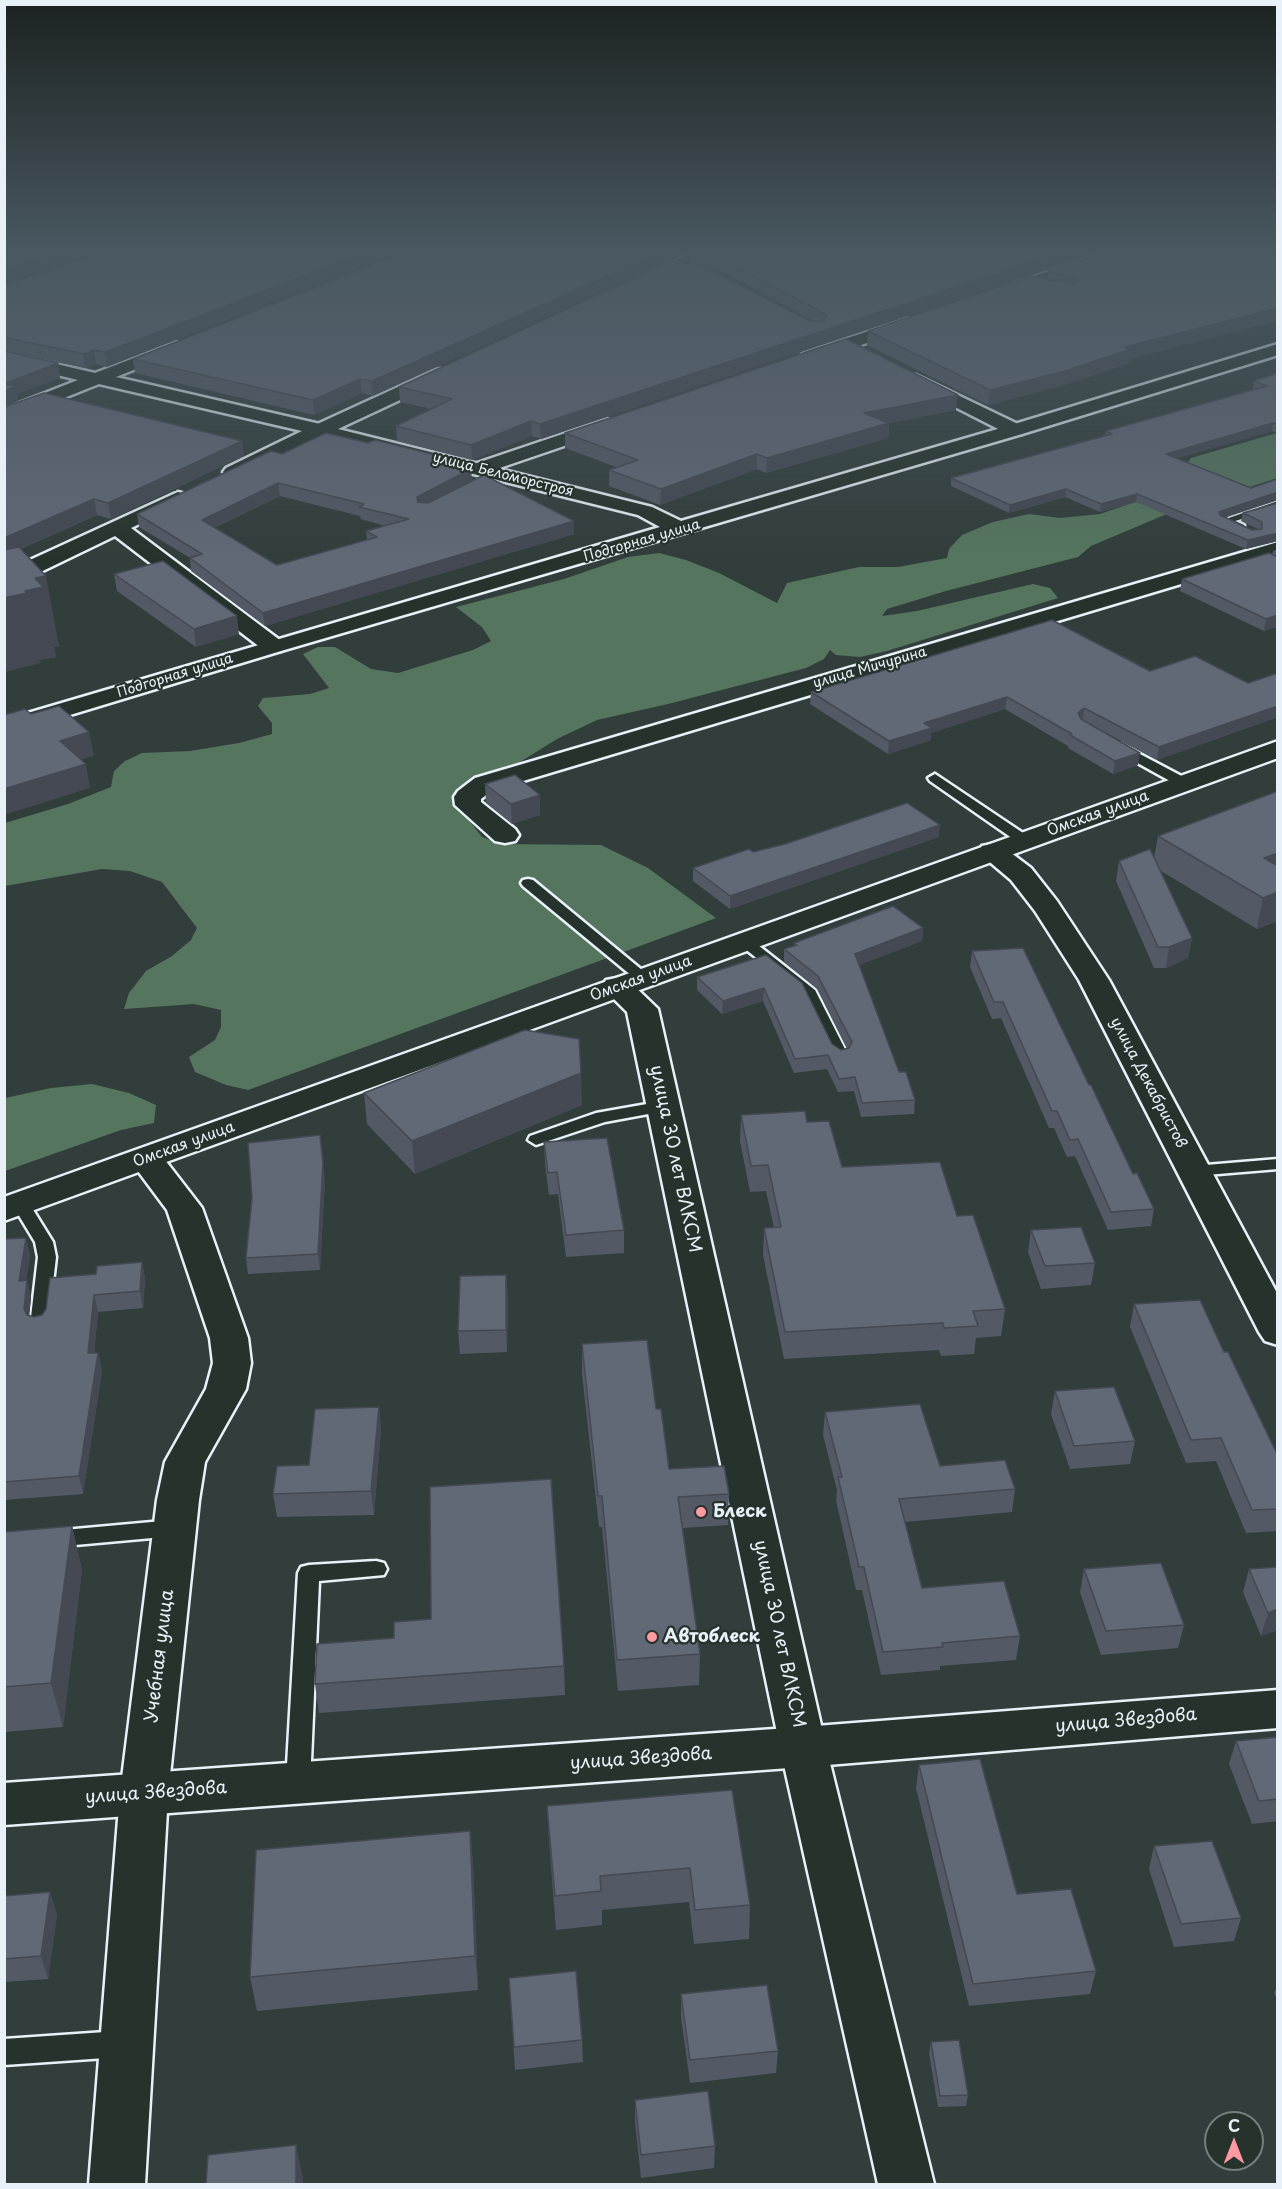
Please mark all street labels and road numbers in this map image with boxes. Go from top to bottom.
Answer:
street label: улица Беломорстроя [431,449,575,501]
street label: Подгорная улица [582,516,702,566]
street label: улица Мичурина [811,644,929,692]
street label: Подгорная улица [115,650,235,702]
street label: Омская улица [1045,787,1151,841]
street label: Омская улица [588,952,694,1006]
street label: улица Декабристов [1106,1015,1190,1151]
street label: улица 30 лет ВЛКСМ [645,1063,705,1255]
street label: Омская улица [131,1118,237,1172]
street label: улица 30 лет ВЛКСМ [749,1538,809,1730]
street label: Учебная улица [141,1588,179,1724]
street label: улица Звездова [1054,1704,1198,1738]
street label: улица Звездова [569,1743,713,1775]
street label: улица Звездова [84,1777,228,1809]

